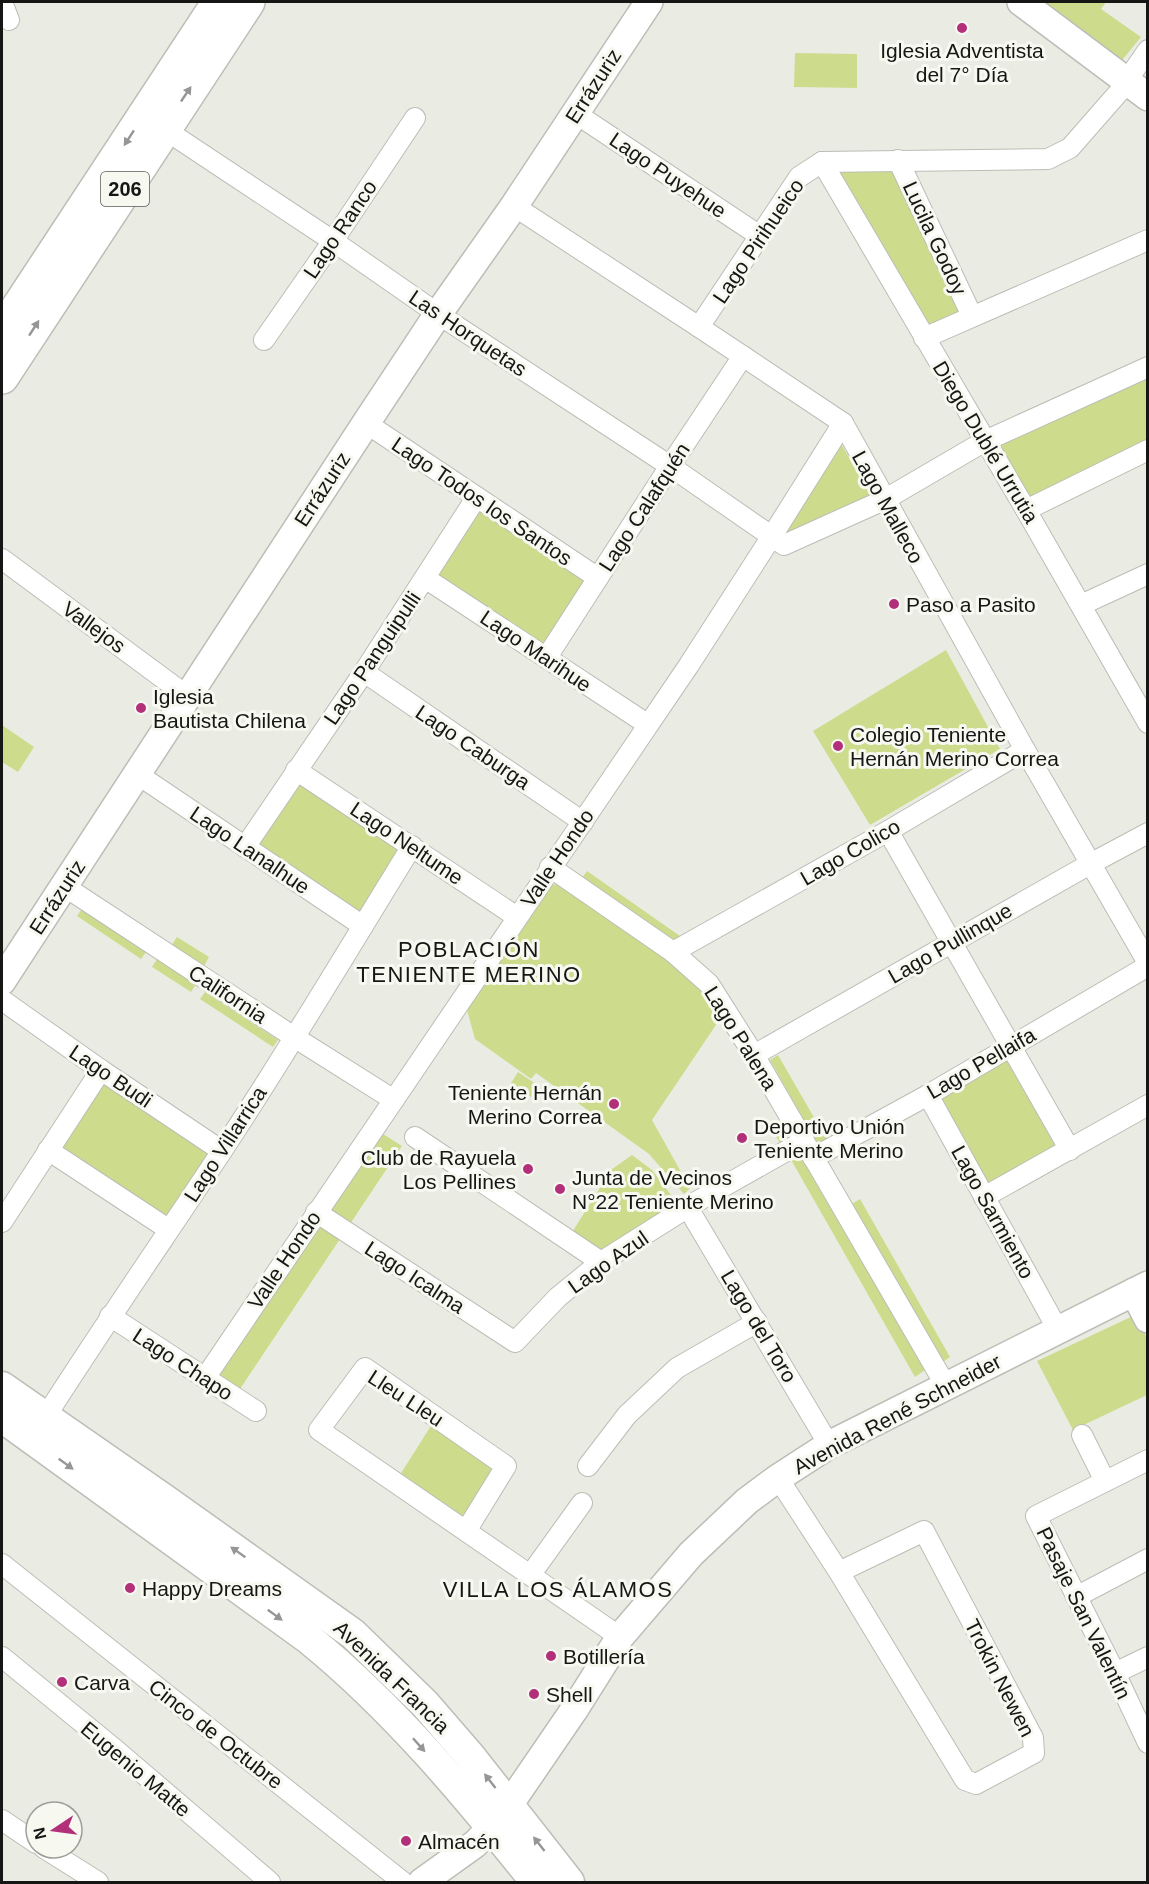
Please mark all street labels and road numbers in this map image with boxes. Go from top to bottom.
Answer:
street label: Errázuriz [560,45,626,127]
street label: Lago Puyehue [605,128,731,222]
road number: 206 [101,172,149,206]
street label: Lago Pirihueico [708,175,808,307]
street label: Lago Ranco [299,176,381,282]
street label: Lucila Godoy [899,178,972,299]
street label: Las Horquetas [405,285,531,381]
street label: Diego Dublé Urrutia [929,357,1044,527]
street label: Lago Todos los Santos [388,432,576,570]
street label: Lago Calafquén [594,439,694,575]
street label: Lago Malleco [848,447,928,567]
street label: Errázuriz [289,448,355,530]
street label: Lago Panguipulli [319,587,425,729]
street label: Vallejos [58,597,130,657]
street label: Lago Marihue [476,606,596,696]
street label: Lago Caburga [411,700,535,794]
street label: Lago Neltume [346,797,468,889]
street label: Lago Lanalhue [186,802,314,898]
street label: Valle Hondo [516,805,598,911]
street label: Lago Colico [796,814,904,890]
street label: Errázuriz [24,856,90,938]
street label: Lago Pullinque [884,898,1016,988]
street label: California [185,960,272,1028]
street label: Lago Palena [700,982,782,1094]
street label: Lago Pellaifa [923,1023,1040,1103]
street label: Lago Budi [65,1040,157,1112]
street label: Lago Villarrica [179,1082,271,1206]
street label: Lago Sarmiento [947,1142,1039,1282]
street label: Valle Hondo [243,1207,325,1313]
street label: Lago Azul [564,1226,652,1298]
street label: Lago Icalma [361,1236,470,1318]
street label: Lago del Toro [716,1266,802,1386]
street label: Lago Chapo [129,1323,237,1405]
street label: Avenida René Schneider [789,1349,1005,1479]
street label: Lleu Lleu [364,1365,448,1431]
street label: Pasaje San Valentín [1032,1523,1136,1703]
street label: Trokin Newen [961,1615,1039,1741]
street label: Avenida Francia [330,1616,455,1738]
street label: Cinco de Octubre [145,1675,287,1793]
street label: Eugenio Matte [77,1717,195,1821]

